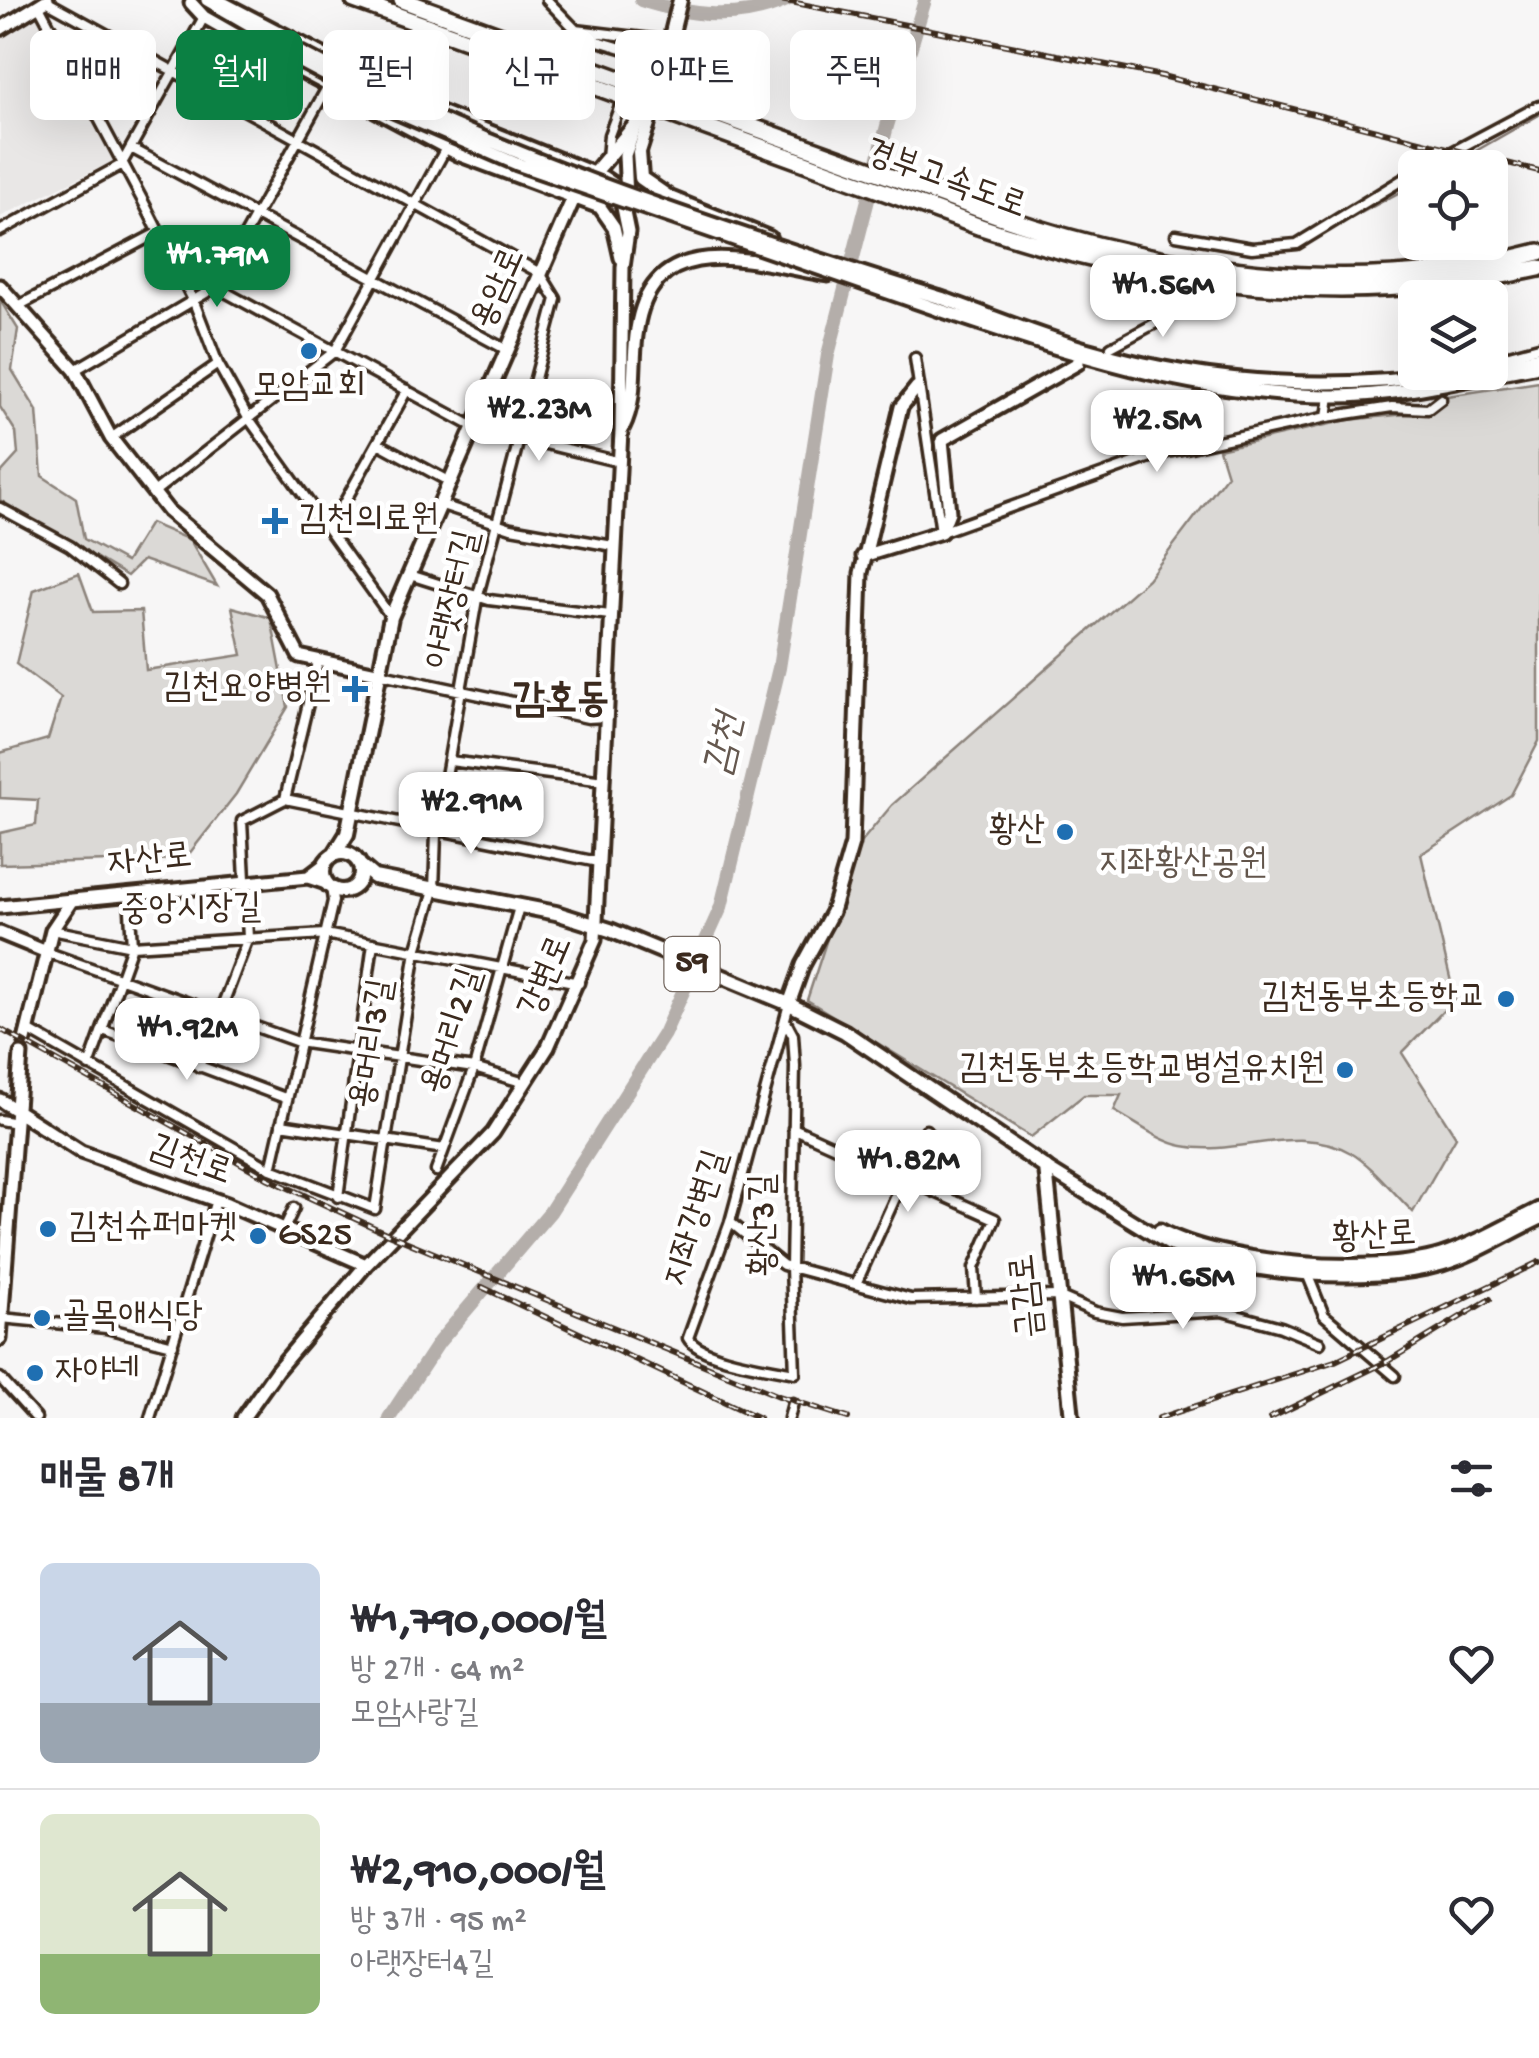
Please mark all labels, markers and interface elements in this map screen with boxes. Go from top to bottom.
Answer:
chip: 매매 [30,30,156,120]
chip: 월세 [176,30,303,120]
chip: 필터 [323,30,449,120]
chip: 신규 [469,30,595,120]
chip: 아파트 [615,30,770,120]
chip: 주택 [790,30,916,120]
street label: 경부고속도로 [859,133,1031,229]
map controls [1398,150,1508,390]
button: locate [1398,150,1508,260]
pin: ₩1.79M [136,225,298,310]
text: ₩1.79M [166,238,268,276]
street label: 용암로 [464,242,536,336]
pin: ₩1.56M [1082,255,1244,340]
text: ₩1.56M [1112,268,1214,306]
button: layers [1398,280,1508,390]
marker: 모암교회 [298,340,320,362]
place label: 모암교회 [253,368,365,409]
pin: ₩2.23M [458,379,620,464]
pin: ₩2.5M [1087,390,1227,475]
text: ₩2.23M [487,392,591,430]
text: ₩2.5M [1113,403,1201,441]
place label: 김천의료원 [298,501,439,542]
marker: 김천의료원 [262,508,288,534]
street label: 아랫장터길 [419,527,491,673]
place label: 김천요양병원 [163,669,332,710]
marker: 김천요양병원 [342,676,368,702]
district label: 감호동 [513,679,609,726]
water label: 감천 [699,707,756,780]
pin: ₩2.91M [390,772,552,857]
text: ₩2.91M [421,785,521,823]
place label: 황산 [989,812,1045,853]
marker: 황산 [1054,821,1076,843]
street label: 자산로 [106,837,194,887]
park label: 지좌황산공원 [1099,845,1267,886]
street label: 중앙시장길 [120,889,262,933]
street label: 강변로 [513,930,583,1024]
road number: 59 [664,937,720,991]
street label: 용머리2길 [414,964,494,1100]
street label: 용머리3길 [344,976,404,1112]
place label: 김천동부초등학교 [1261,979,1486,1020]
marker: 김천동부초등학교 [1495,988,1517,1010]
pin: ₩1.92M [106,998,268,1083]
text: ₩1.92M [137,1011,237,1049]
place label: 김천동부초등학교병설유치원 [959,1050,1325,1091]
marker: 김천동부초등학교병설유치원 [1334,1059,1356,1081]
street label: 김천로 [143,1128,237,1196]
pin: ₩1.82M [827,1130,989,1215]
text: ₩1.82M [857,1143,959,1181]
street label: 지좌강변길 [657,1146,739,1292]
street label: 황산3길 [745,1174,786,1276]
place label: 김천슈퍼마켓 [68,1209,237,1250]
street label: 황산로 [1331,1215,1417,1261]
place label: GS25 [278,1216,352,1257]
marker: 김천슈퍼마켓 [37,1218,59,1240]
marker: GS25 [247,1225,269,1247]
pin: ₩1.65M [1102,1247,1264,1332]
street label: 금감로 [1004,1252,1054,1340]
text: ₩1.65M [1132,1260,1234,1298]
place label: 골목애식당 [62,1298,203,1339]
marker: 골목애식당 [31,1307,53,1329]
place label: 자야네 [55,1353,140,1394]
marker: 자야네 [24,1362,46,1384]
icon: filters [1444,1451,1499,1506]
text: 매물 8개 [40,1457,174,1506]
text: ₩1,790,000/월 [350,1599,607,1648]
icon: home [120,1603,240,1723]
icon: heart [1444,1636,1499,1691]
text: 방 2개 · 64 m² [350,1653,524,1691]
text: 모암사랑길 [350,1696,479,1734]
text: ₩2,910,000/월 [350,1850,606,1899]
icon: home [120,1854,240,1974]
icon: heart [1444,1887,1499,1942]
text: 방 3개 · 95 m² [350,1904,527,1942]
text: 아랫장터4길 [350,1947,494,1985]

